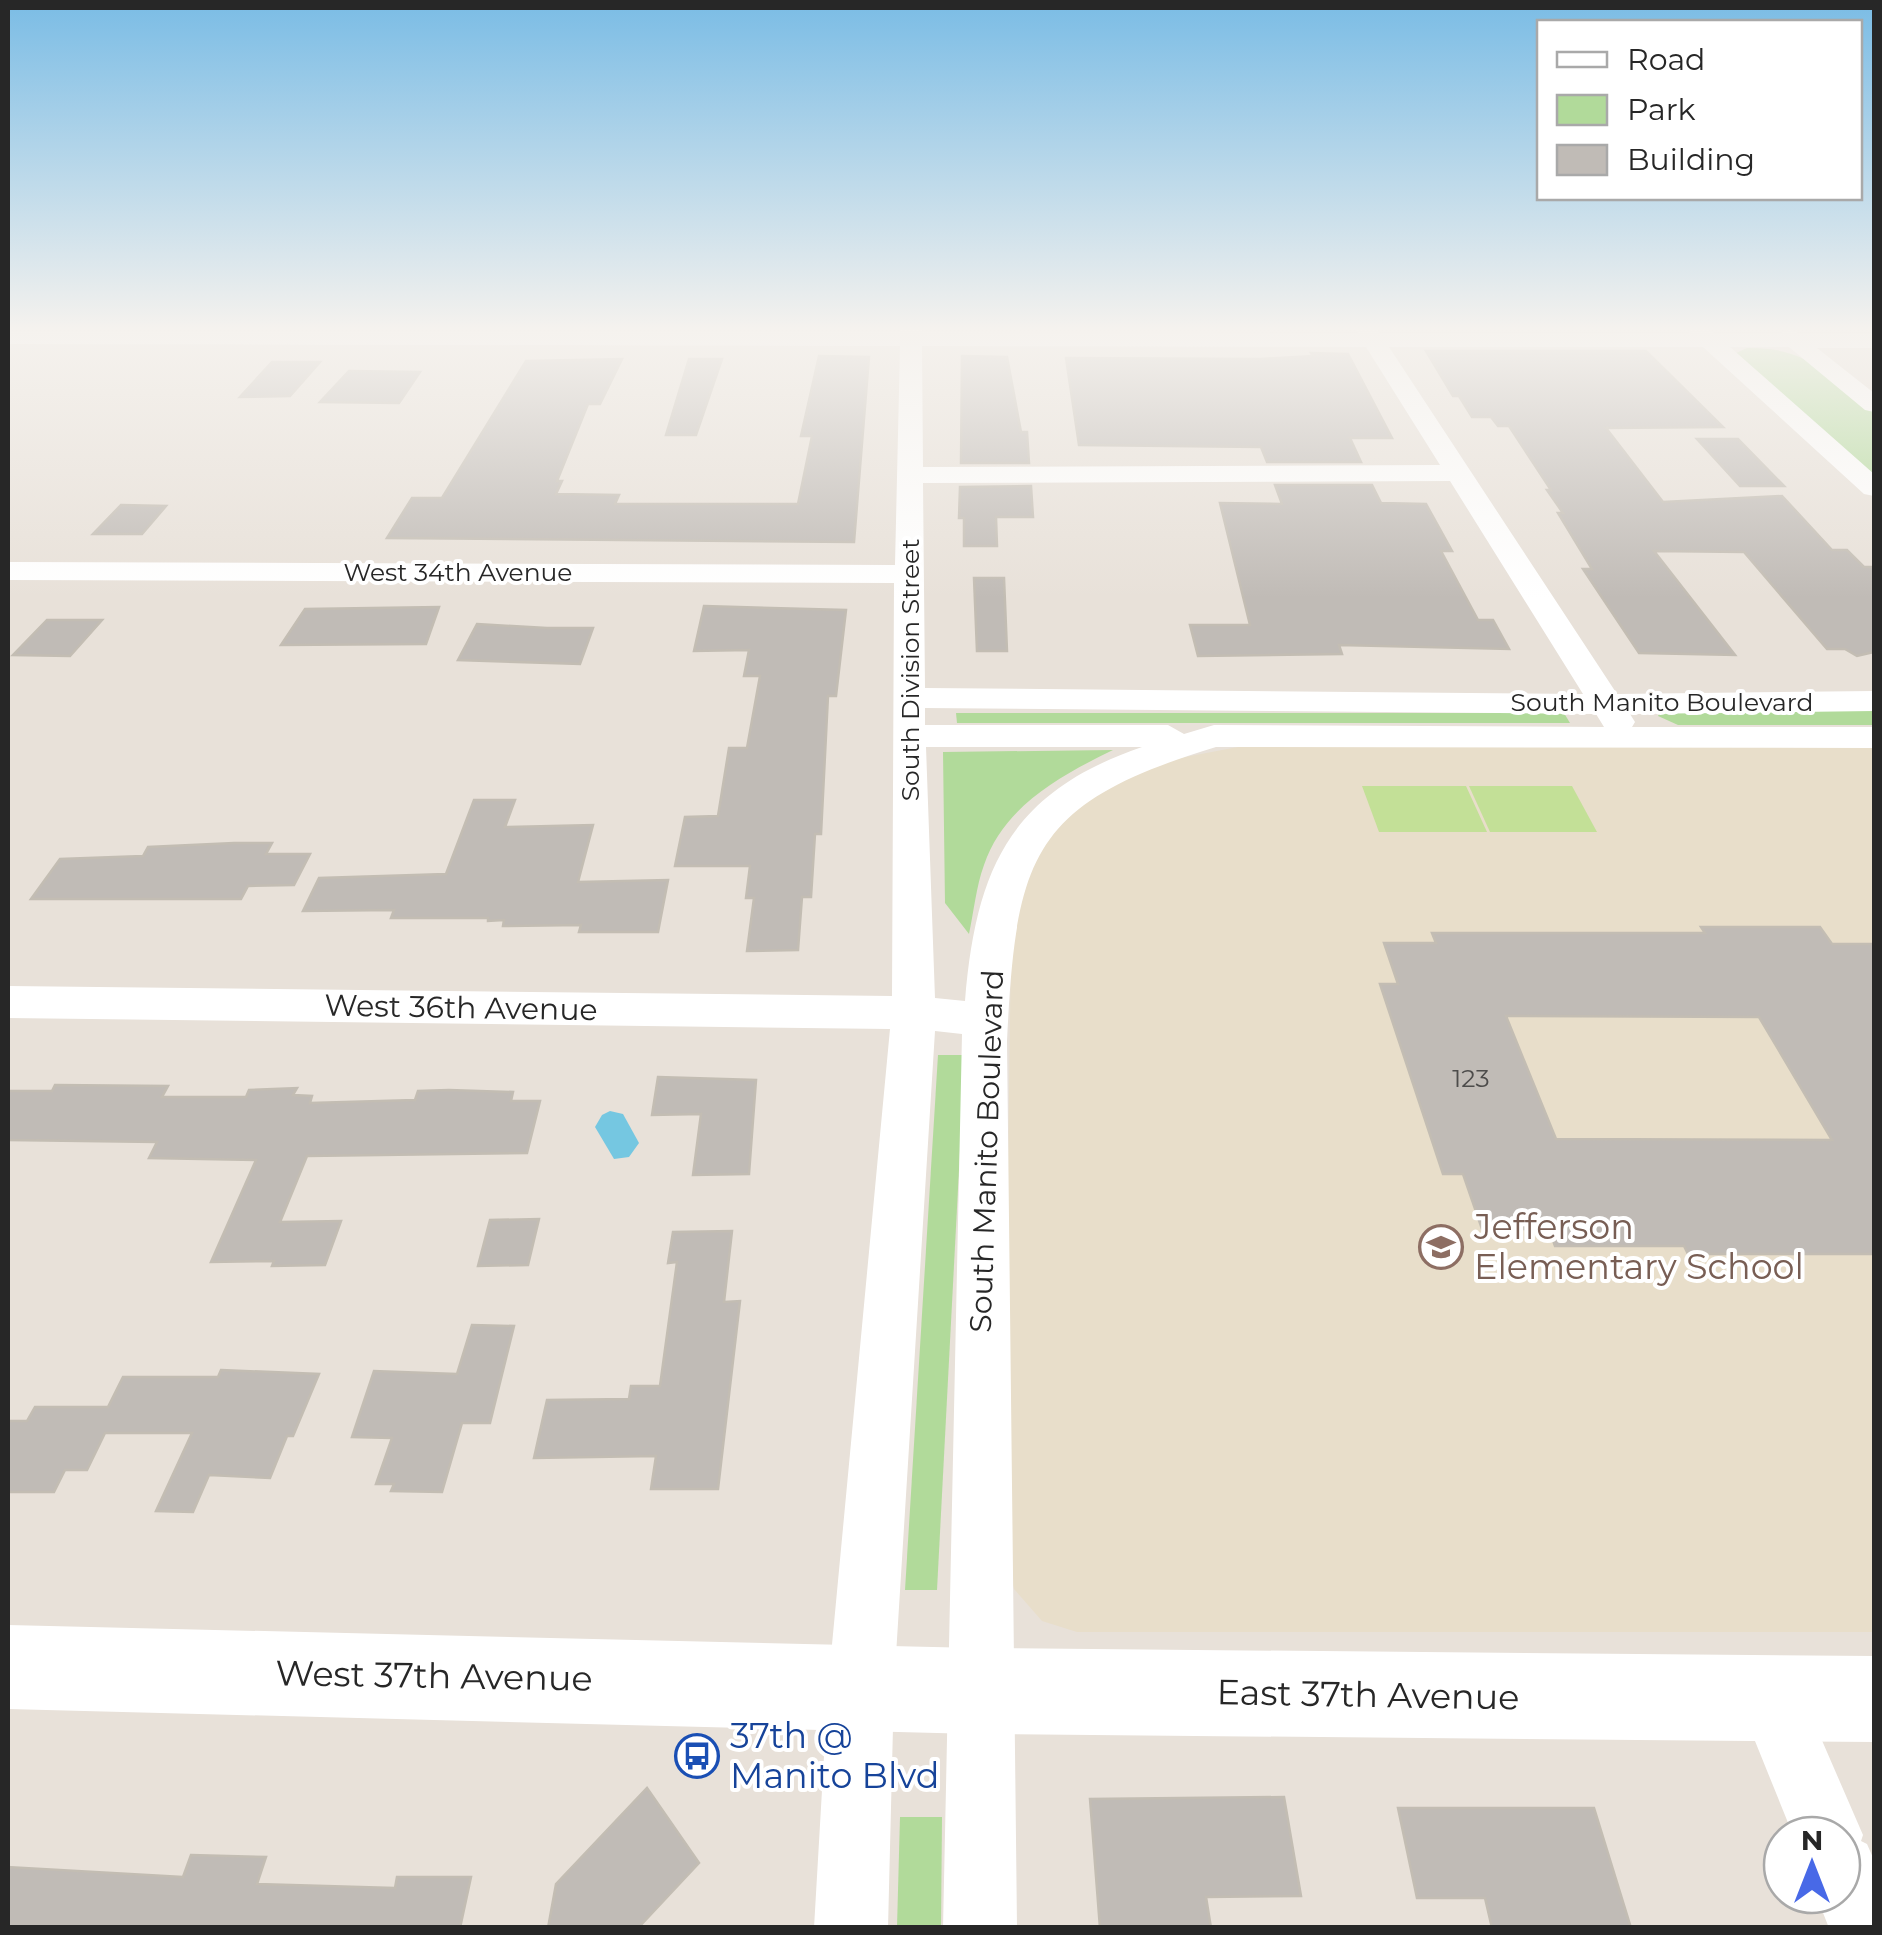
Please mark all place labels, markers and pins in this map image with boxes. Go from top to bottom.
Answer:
place label: Jefferson Elementary School [1473,1205,1804,1288]
school or university icon: Jefferson Elementary School [1418,1224,1464,1270]
place label: 37th @ Manito Blvd [730,1714,940,1797]
bus stop icon: 37th @ Manito Blvd [674,1733,720,1779]

